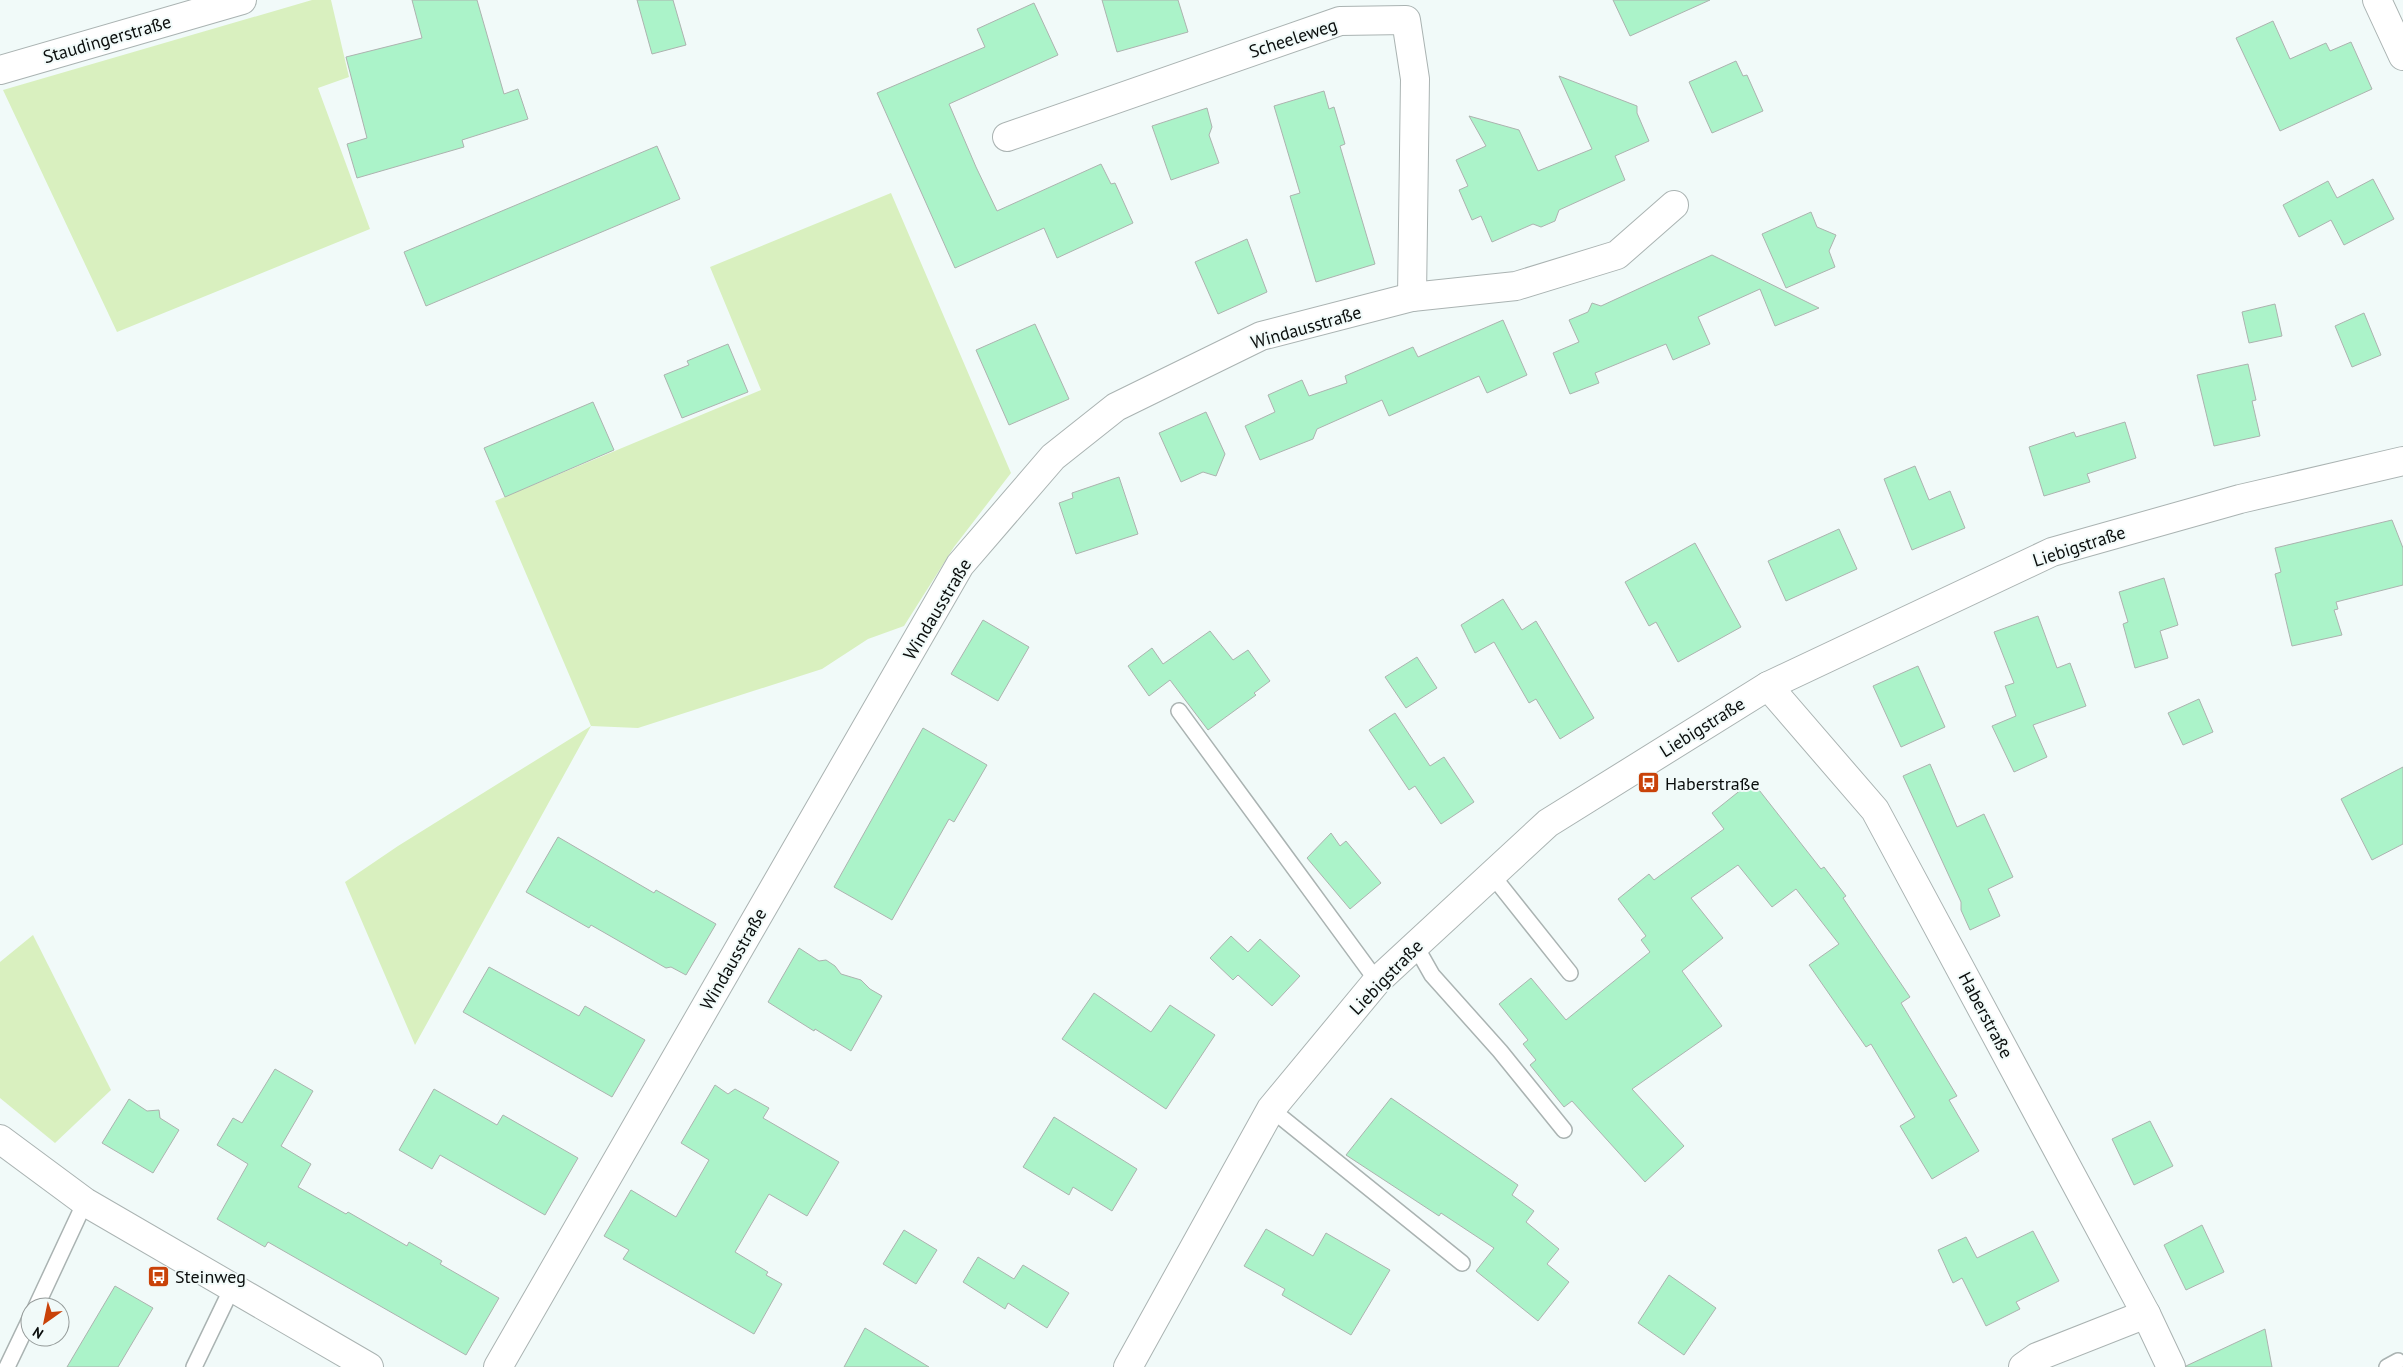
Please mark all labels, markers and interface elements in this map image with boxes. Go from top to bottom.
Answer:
street label: Staudingerstraße [40,10,174,68]
street label: Scheeleweg [1246,13,1340,63]
street label: Windausstraße [1248,300,1364,354]
street label: Liebigstraße [2030,520,2128,572]
street label: Windausstraße [898,554,976,664]
street label: Liebigstraße [1655,692,1749,762]
bus stop icon: Haberstraße [1637,771,1661,795]
place label: Haberstraße [1665,772,1760,795]
street label: Windausstraße [695,904,771,1014]
street label: Liebigstraße [1344,934,1428,1020]
street label: Haberstraße [1954,968,2018,1062]
bus stop icon: Steinweg [147,1264,171,1288]
place label: Steinweg [175,1265,246,1288]
north arrow [20,1297,70,1347]
text: N [29,1323,47,1343]

